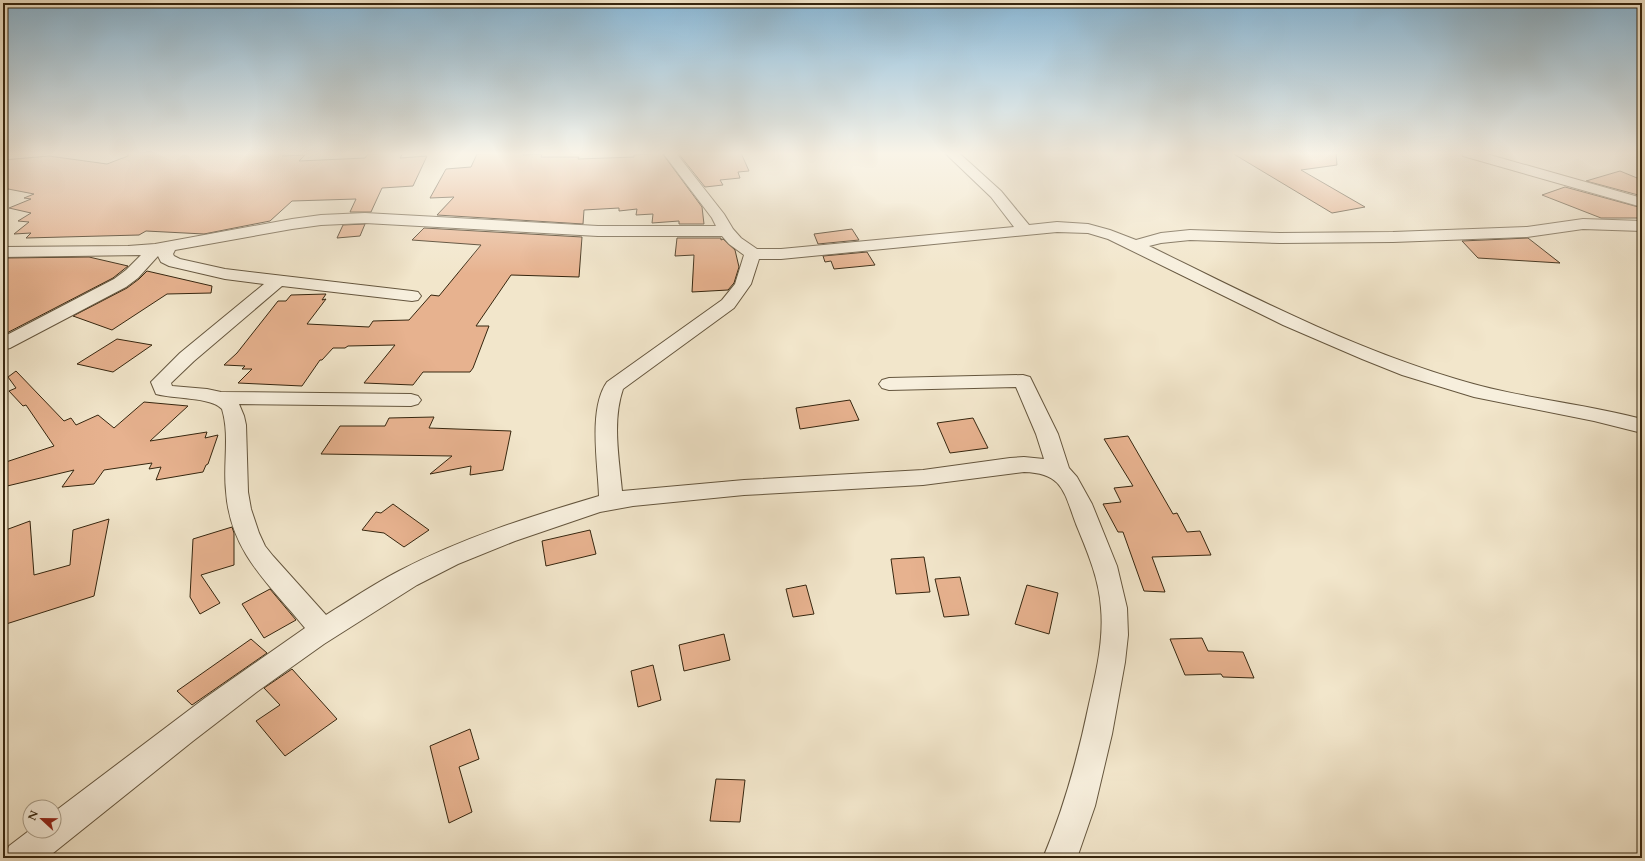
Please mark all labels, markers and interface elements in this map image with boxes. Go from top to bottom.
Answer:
north arrow [22,799,62,839]
text: N [24,808,42,823]

